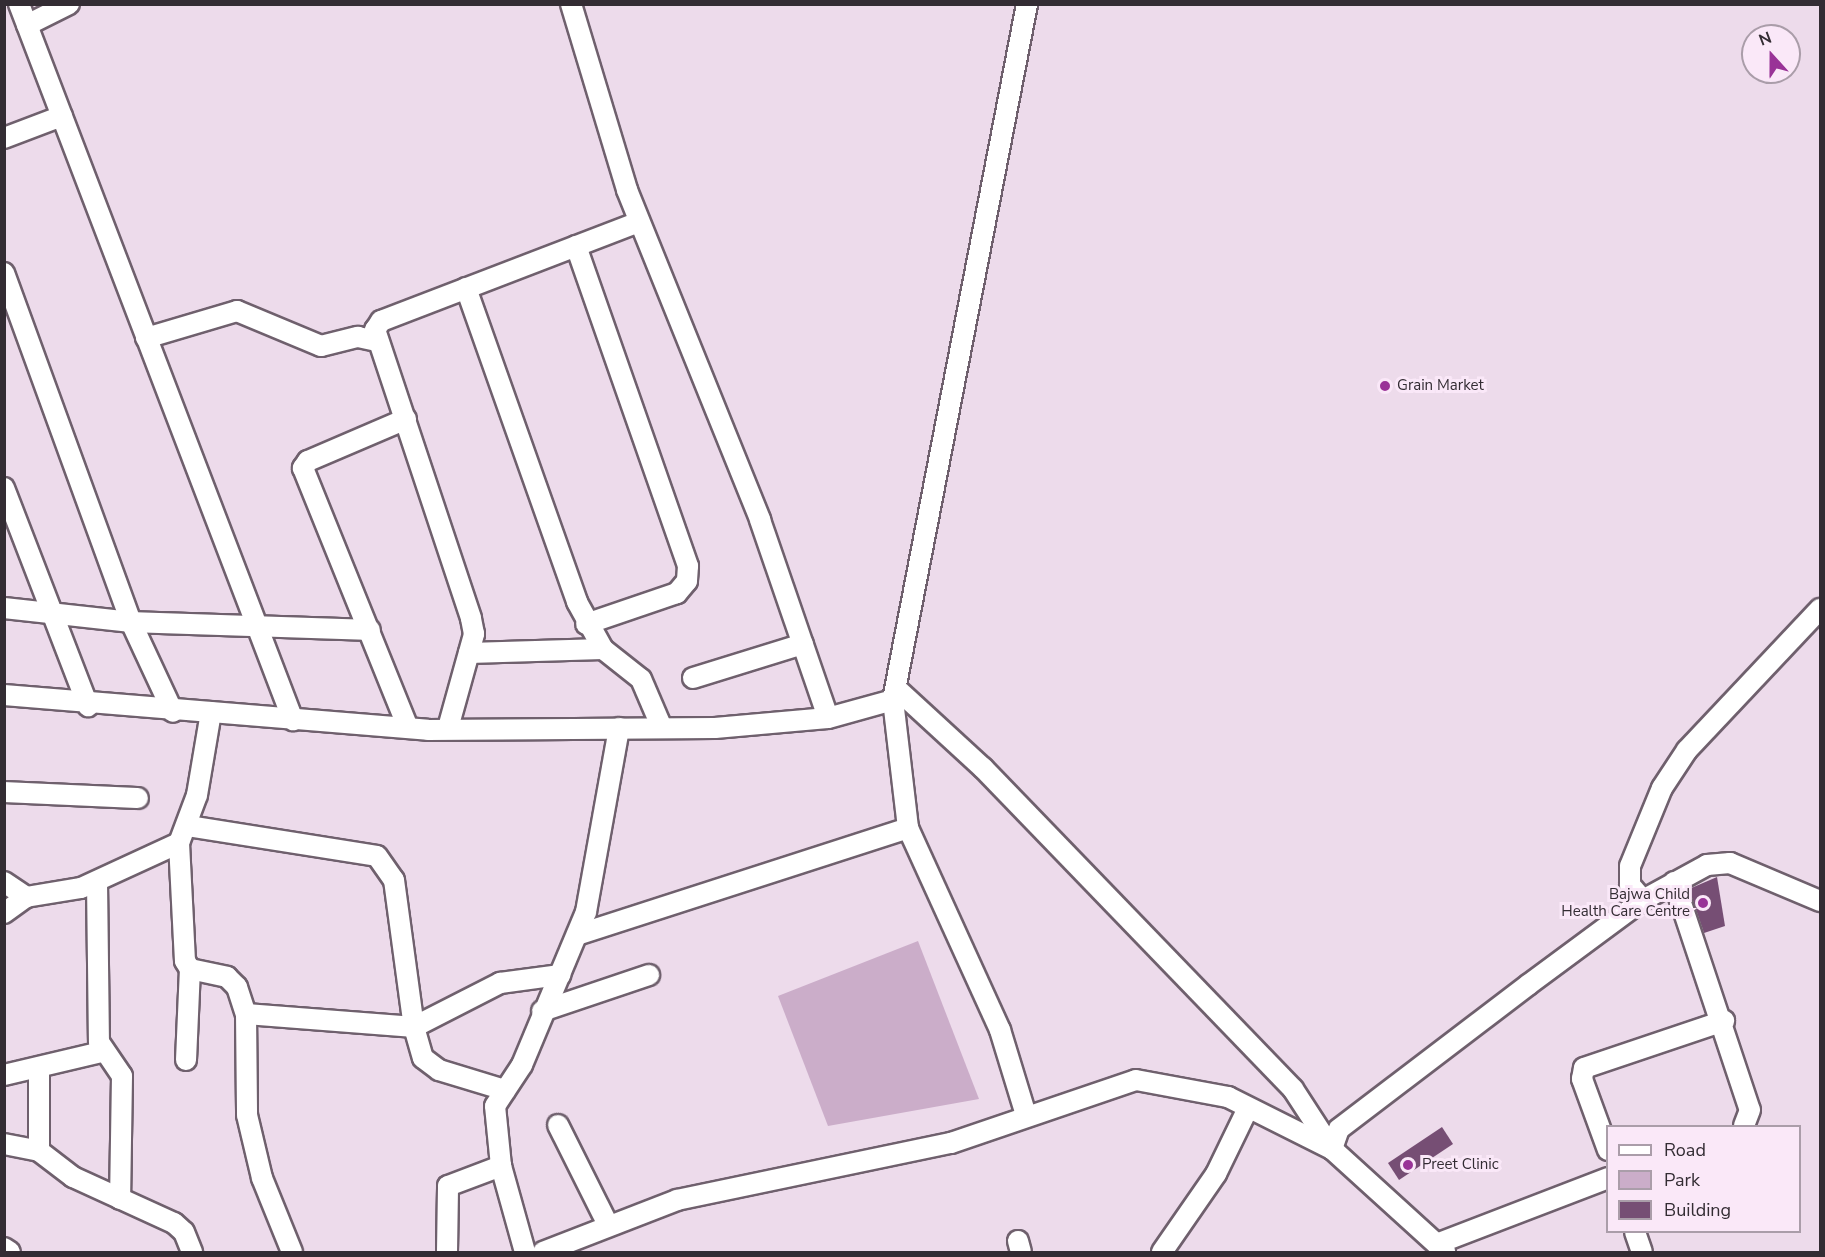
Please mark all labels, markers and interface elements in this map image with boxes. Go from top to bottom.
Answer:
north arrow [1741,24,1801,84]
text: N [1756,27,1775,51]
place label: Grain Market [1397,377,1484,395]
marker: Grain Market [1378,379,1392,393]
place label: Bajwa Child Health Care Centre [1561,885,1690,920]
marker: Bajwa Child Health Care Centre [1694,894,1712,912]
legend [1606,1125,1801,1233]
text: Road [1664,1138,1706,1162]
marker: Preet Clinic [1399,1156,1417,1174]
place label: Preet Clinic [1422,1156,1499,1174]
text: Park [1664,1168,1700,1192]
text: Building [1664,1198,1731,1222]

